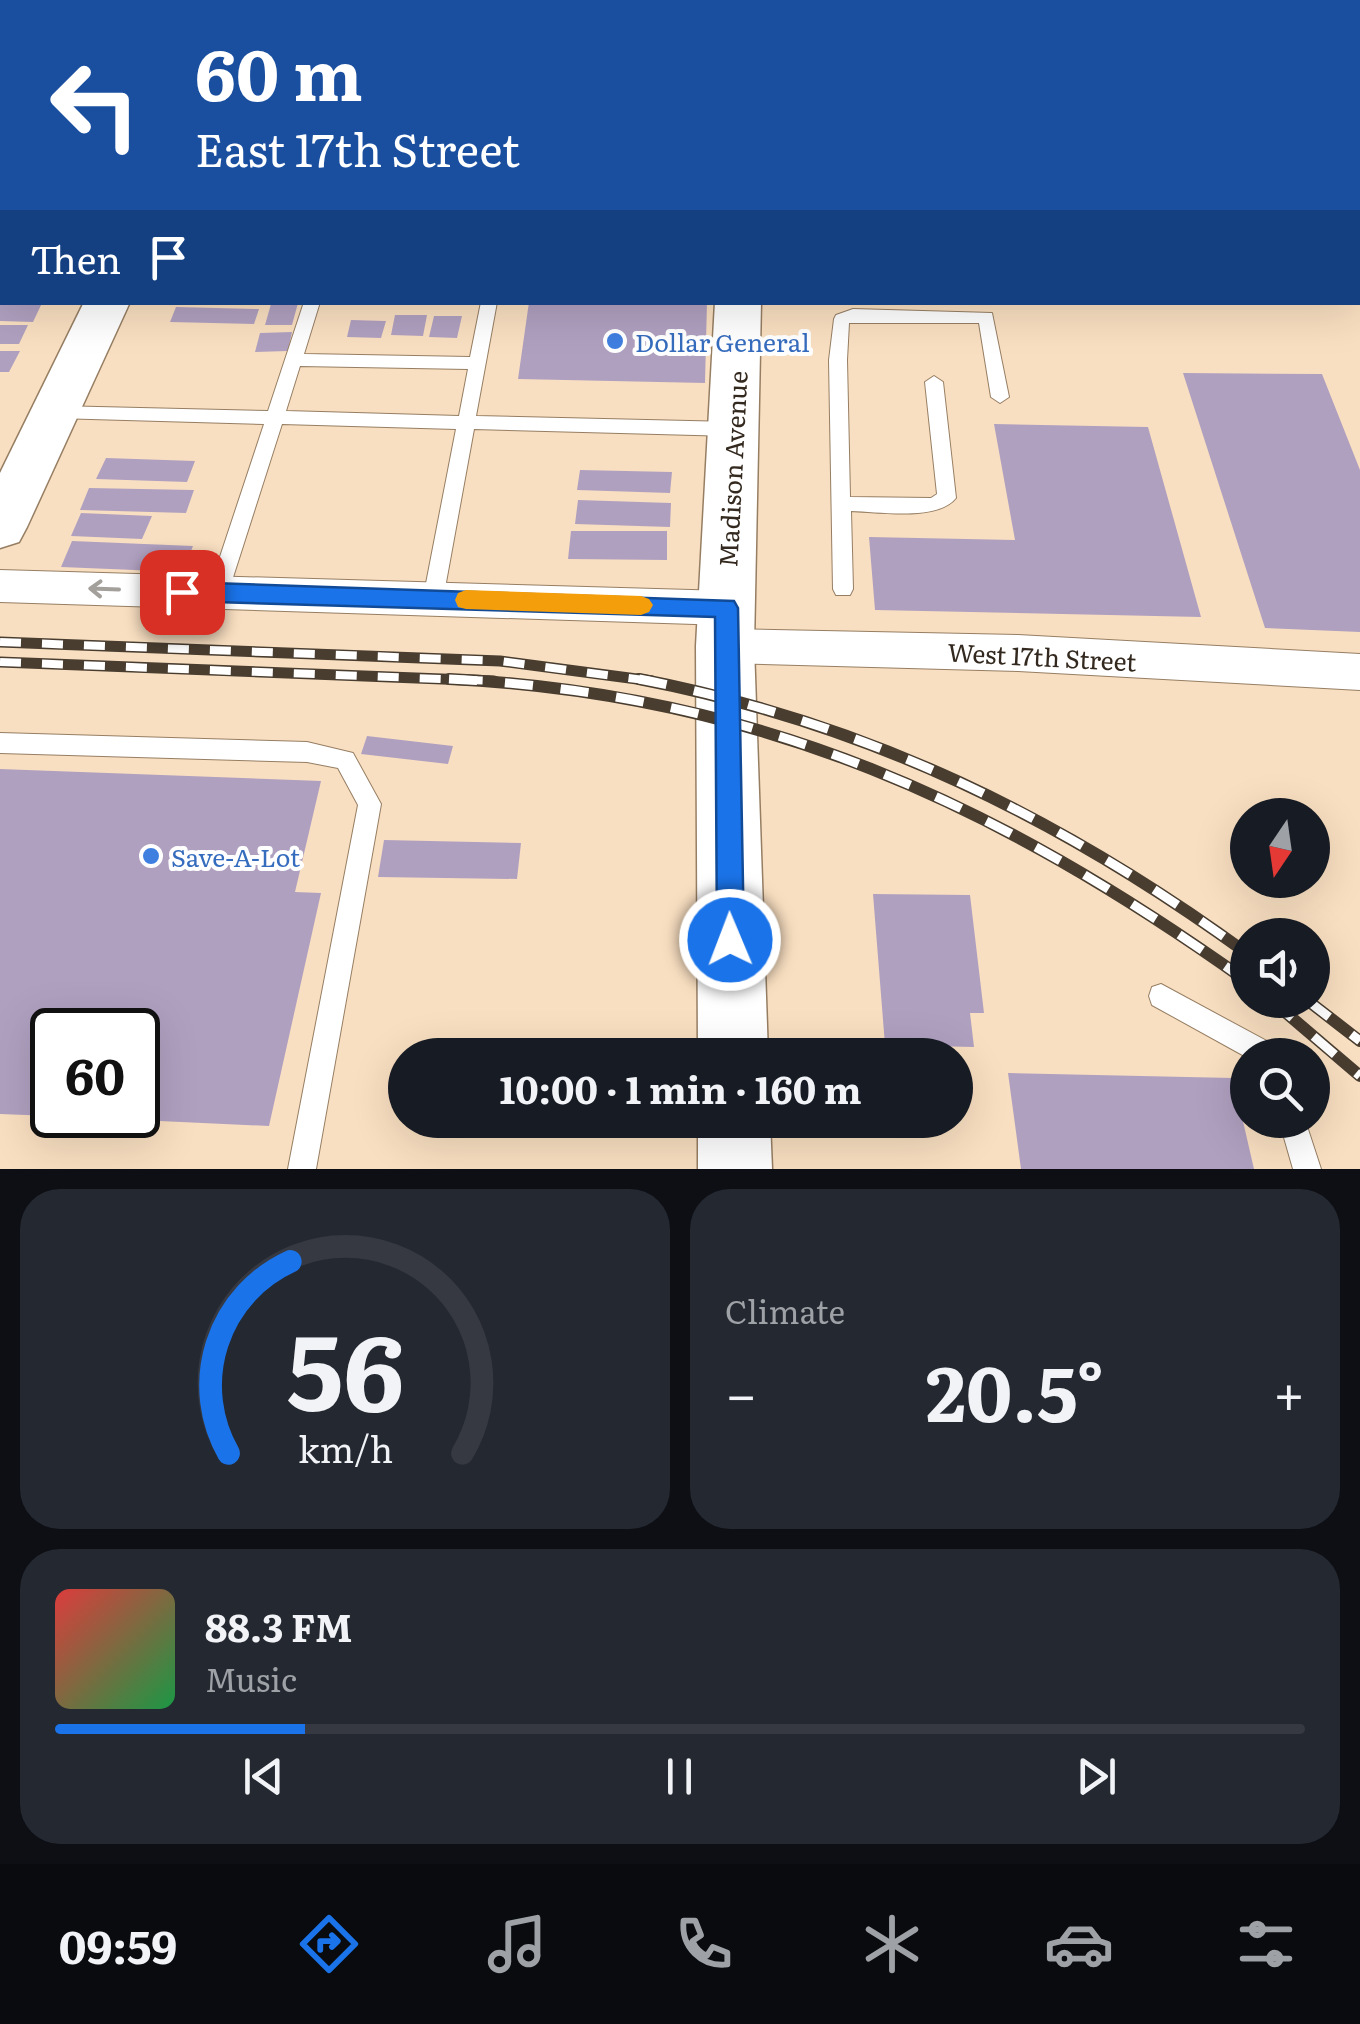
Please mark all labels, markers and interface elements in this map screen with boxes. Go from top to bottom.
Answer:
text: 60 m [195,19,363,123]
icon: left [30,40,160,170]
text: East 17th Street [195,114,520,181]
text: Then [30,229,121,286]
icon: arrive [141,230,196,285]
place label: Dollar General [635,323,810,360]
marker: Dollar General [604,330,626,352]
street label: Madison Avenue [708,370,756,568]
pin [140,550,225,635]
icon: arrive [155,565,210,620]
one-way arrow [88,580,120,599]
street label: West 17th Street [947,633,1137,679]
north arrow [1230,798,1330,898]
map controls [1230,798,1330,1138]
place label: Save-A-Lot [171,838,300,875]
marker: Save-A-Lot [140,845,162,867]
position arrow [678,888,782,992]
button: sound [1230,918,1330,1018]
speed limit sign: 60 [30,1008,160,1138]
button: search [1230,1038,1330,1138]
text: 10:00 · 1 min · 160 m [499,1059,862,1116]
text: Climate [725,1286,845,1334]
text: 56 [286,1289,404,1443]
text: 20.5° [926,1334,1104,1445]
text: − [725,1350,757,1432]
text: + [1273,1350,1305,1432]
text: km/h [297,1421,393,1474]
text: 88.3 FM [205,1597,353,1654]
text: Music [205,1654,297,1702]
icon: previous [236,1749,291,1804]
icon: pause [652,1749,707,1804]
icon: next [1069,1749,1124,1804]
icon: directions [294,1909,364,1979]
icon: music [482,1909,552,1979]
icon: phone [669,1909,739,1979]
icon: climate [857,1909,927,1979]
icon: car [1044,1909,1114,1979]
icon: filters [1231,1909,1301,1979]
text: 09:59 [59,1911,177,1978]

